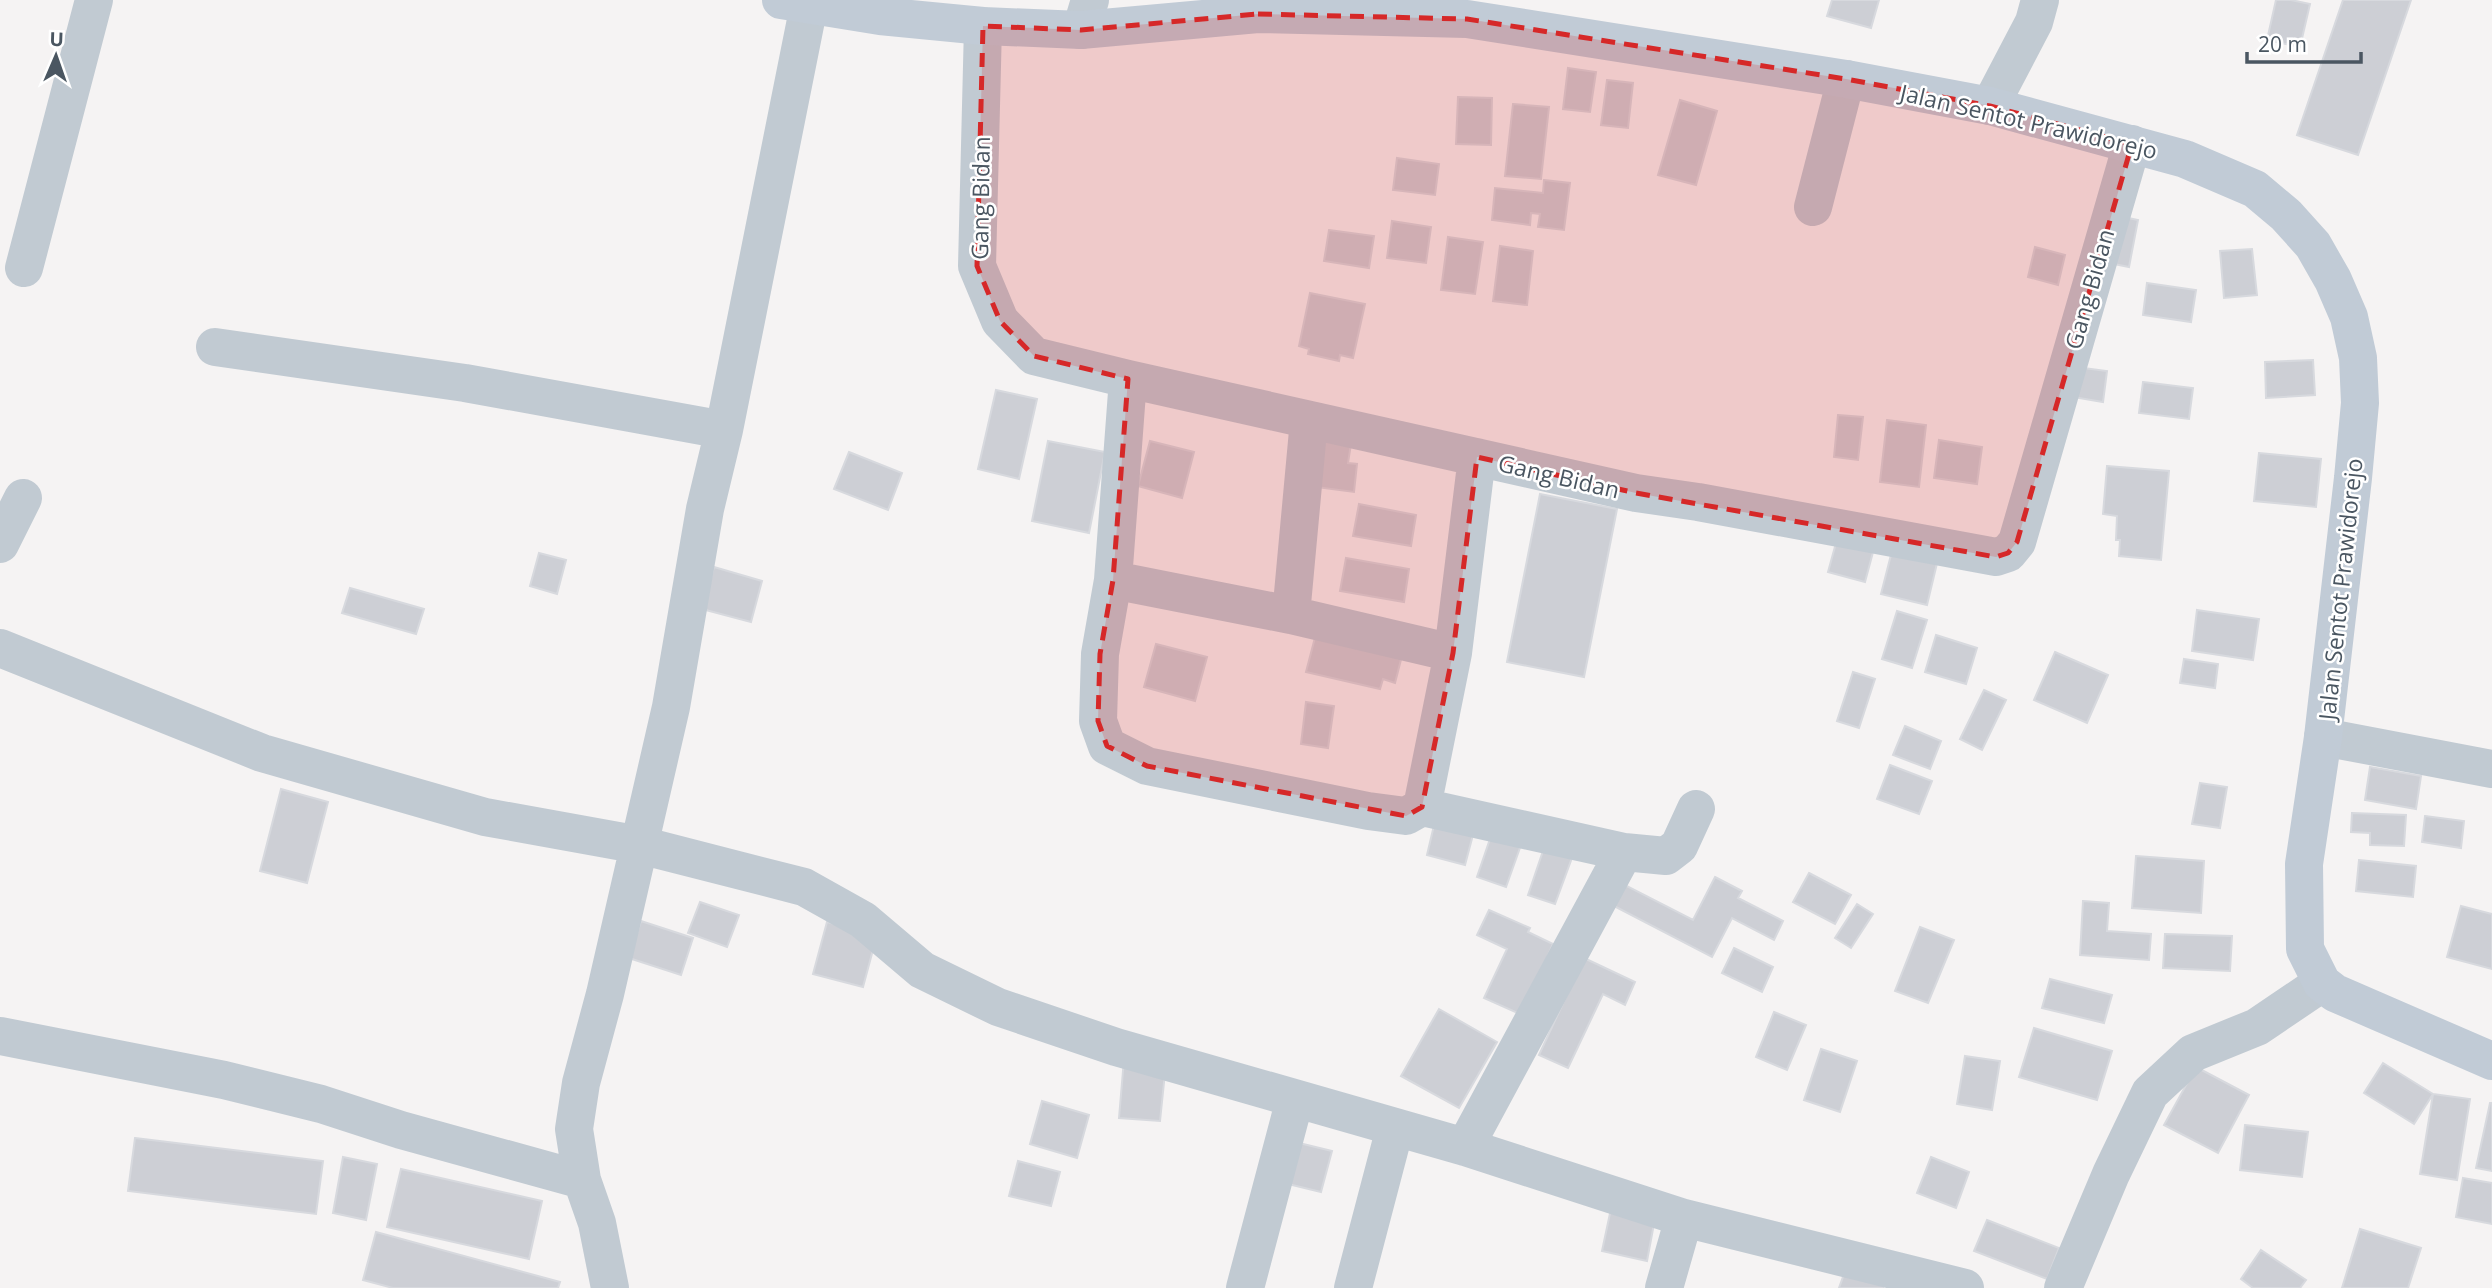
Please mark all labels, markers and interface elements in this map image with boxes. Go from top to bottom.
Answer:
north arrow [21,21,91,91]
scale bar [2247,21,2361,65]
text: U [49,26,64,52]
text: 20 m [2258,30,2307,58]
street label: Jalan Sentot Prawidorejo [1895,75,2161,166]
street label: Gang Bidan [963,136,997,260]
street label: Gang Bidan [2057,225,2121,353]
street label: Gang Bidan [1495,446,1623,506]
street label: Jalan Sentot Prawidorejo [2310,457,2370,723]

